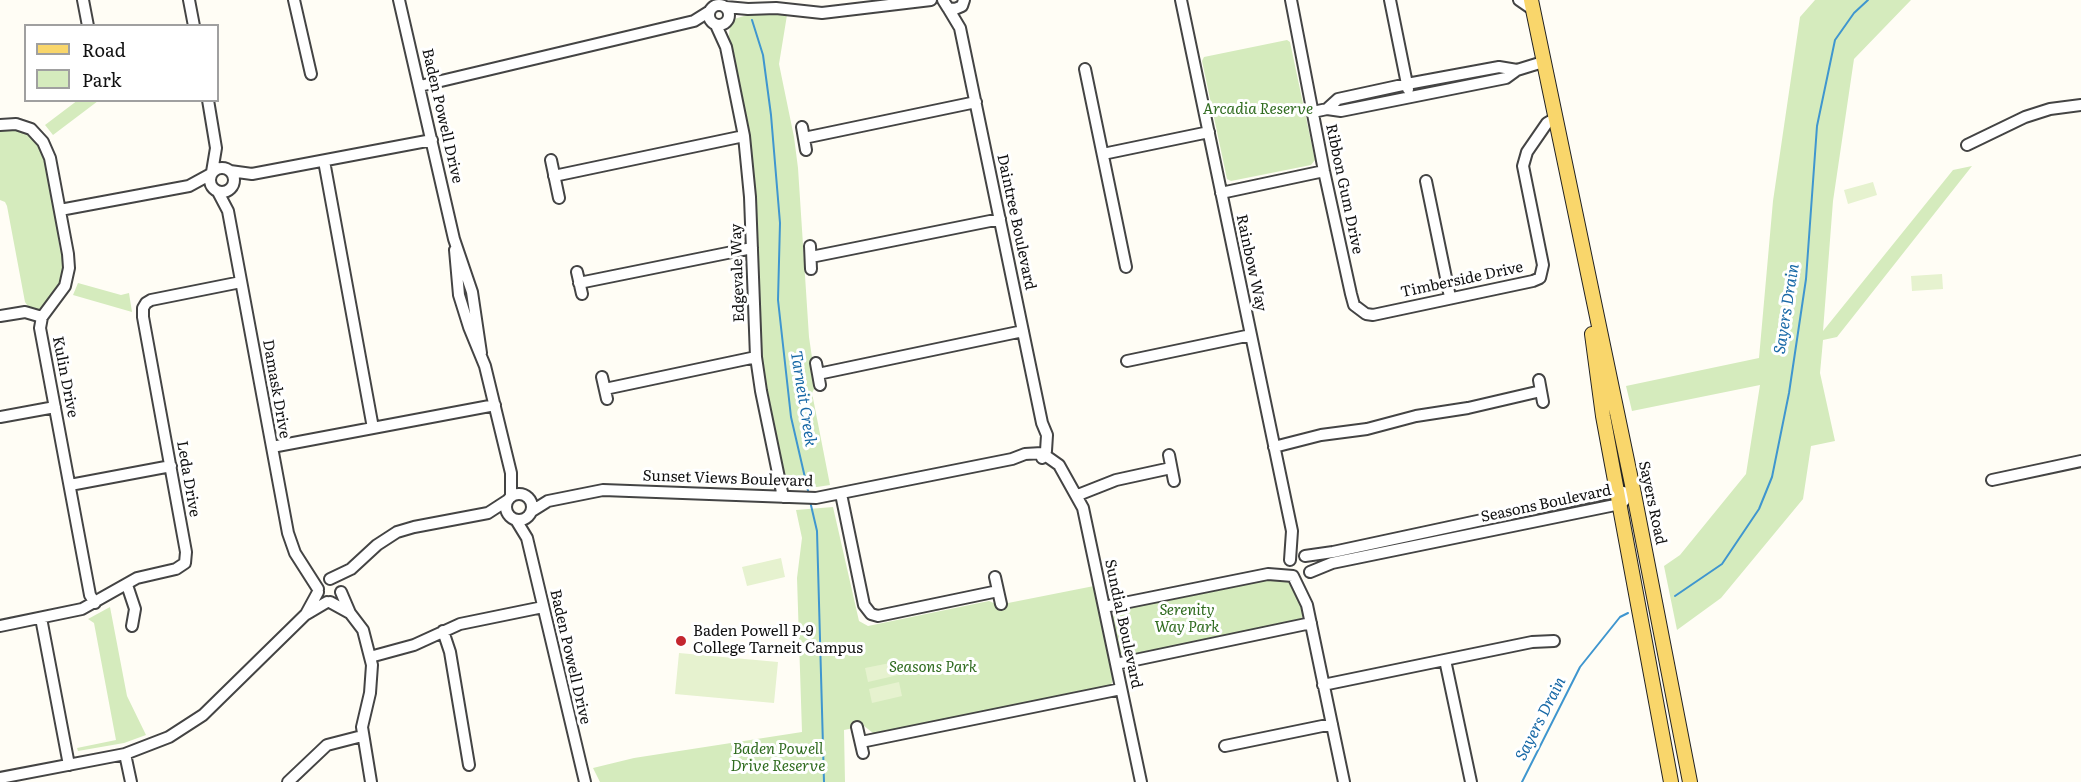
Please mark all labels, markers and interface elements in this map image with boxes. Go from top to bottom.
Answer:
legend [24,24,219,102]
text: Road [82,36,126,63]
street label: Baden Powell Drive [418,47,466,185]
text: Park [82,66,121,93]
park label: Arcadia Reserve [1203,101,1313,119]
street label: Ribbon Gum Drive [1321,122,1367,256]
street label: Daintree Boulevard [993,152,1039,292]
street label: Rainbow Way [1232,213,1270,313]
street label: Edgevale Way [727,223,749,323]
street label: Timberside Drive [1399,258,1525,302]
water label: Sayers Drain [1770,262,1804,356]
street label: Kulin Drive [48,335,82,419]
street label: Damask Drive [258,338,294,440]
water label: Tarneit Creek [786,350,820,448]
street label: Leda Drive [172,440,204,518]
street label: Sayers Road [1634,459,1670,547]
street label: Sunset Views Boulevard [642,467,814,491]
street label: Seasons Boulevard [1479,481,1613,527]
street label: Sundial Boulevard [1101,558,1145,690]
street label: Baden Powell Drive [546,588,594,726]
park label: Serenity Way Park [1154,602,1220,637]
place label: Baden Powell P-9 College Tarneit Campus [693,623,863,658]
marker: Baden Powell P-9 College Tarneit Campus [674,634,688,648]
park label: Seasons Park [889,659,977,677]
water label: Sayers Drain [1512,674,1570,764]
park label: Baden Powell Drive Reserve [731,741,825,776]

